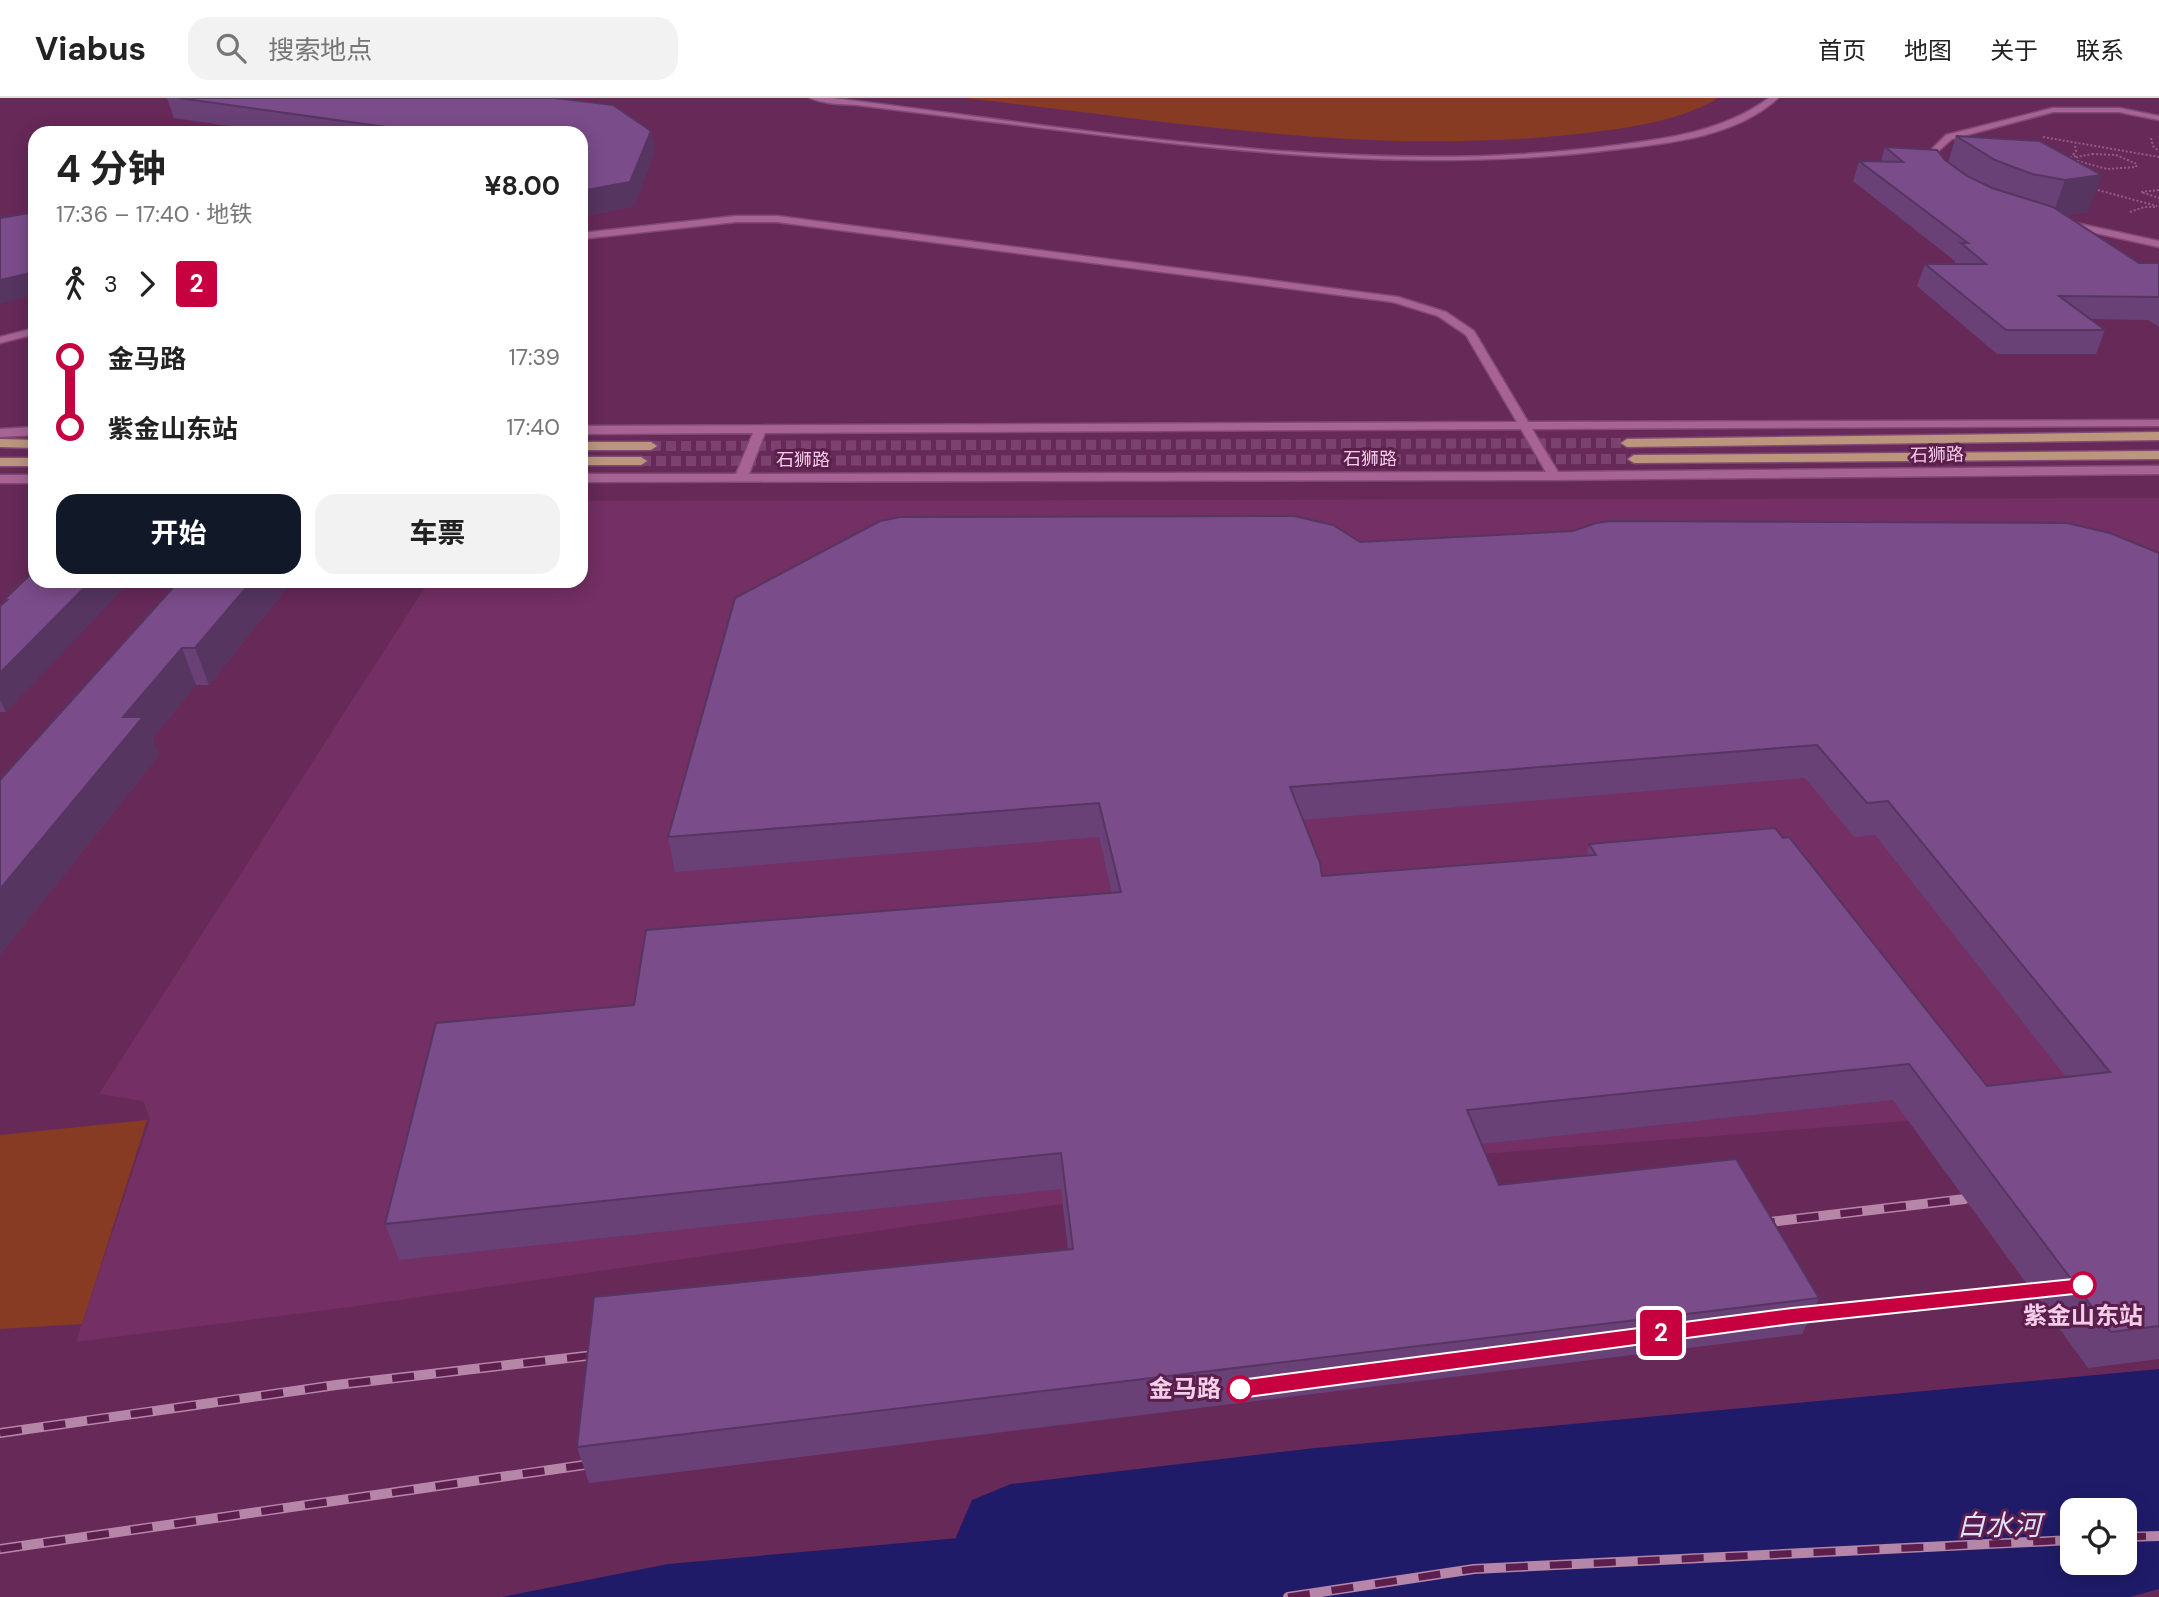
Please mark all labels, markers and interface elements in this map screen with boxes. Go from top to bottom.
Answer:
search box [188,17,678,80]
text: Viabus [35,27,146,70]
icon: search [212,29,250,67]
text: 搜索地点 [268,33,372,67]
text: 首页 [1818,35,1866,66]
text: 地图 [1904,35,1952,66]
text: 关于 [1990,35,2038,66]
text: 联系 [2076,35,2124,66]
text: 4 分钟 [56,144,166,194]
text: ¥8.00 [485,169,560,203]
text: 17:36 – 17:40 · 地铁 [56,199,252,229]
icon: walk [56,265,94,303]
icon: forward [128,265,166,303]
text: 2 [190,268,203,299]
text: 3 [104,269,118,299]
text: 金马路 [108,342,186,376]
text: 17:39 [509,342,560,372]
text: 紫金山东站 [108,412,238,446]
text: 17:40 [506,412,560,442]
street label: 石狮路 [1910,443,1964,467]
street label: 石狮路 [1343,447,1397,471]
street label: 石狮路 [776,448,830,472]
button: 开始 [56,494,301,574]
button: 车票 [315,494,560,574]
marker: 紫金山东站 [2070,1272,2096,1298]
place label: 紫金山东站 [2023,1300,2143,1331]
line badge: 2 [1638,1310,1684,1356]
text: 2 [1654,1317,1668,1348]
place label: 金马路 [1149,1373,1221,1404]
marker: 金马路 [1227,1376,1253,1402]
map controls [2060,1498,2137,1575]
button: locate [2060,1498,2137,1575]
water label: 白水河 [1957,1507,2046,1544]

